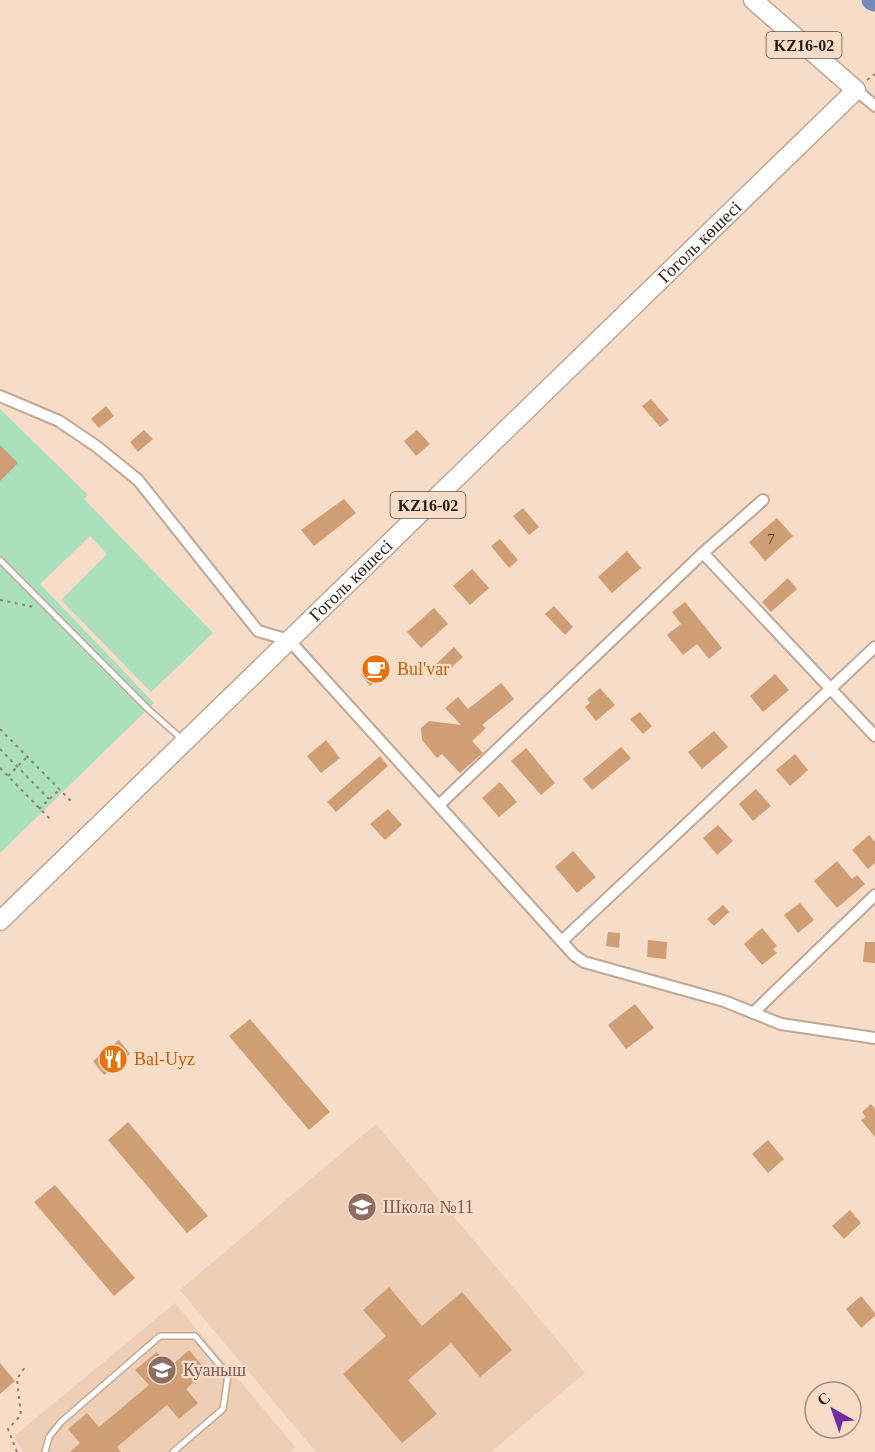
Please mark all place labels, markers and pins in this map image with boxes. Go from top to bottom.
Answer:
cafe icon: Bul'var [360,653,392,685]
place label: Bul'var [397,659,449,679]
restaurant icon: Bal-Uyz [97,1043,129,1075]
place label: Bal-Uyz [134,1049,195,1069]
school or university icon: Школа №11 [346,1191,378,1223]
place label: Школа №11 [383,1197,474,1217]
school or university icon: Куаныш [146,1354,178,1386]
place label: Куаныш [183,1360,246,1380]

